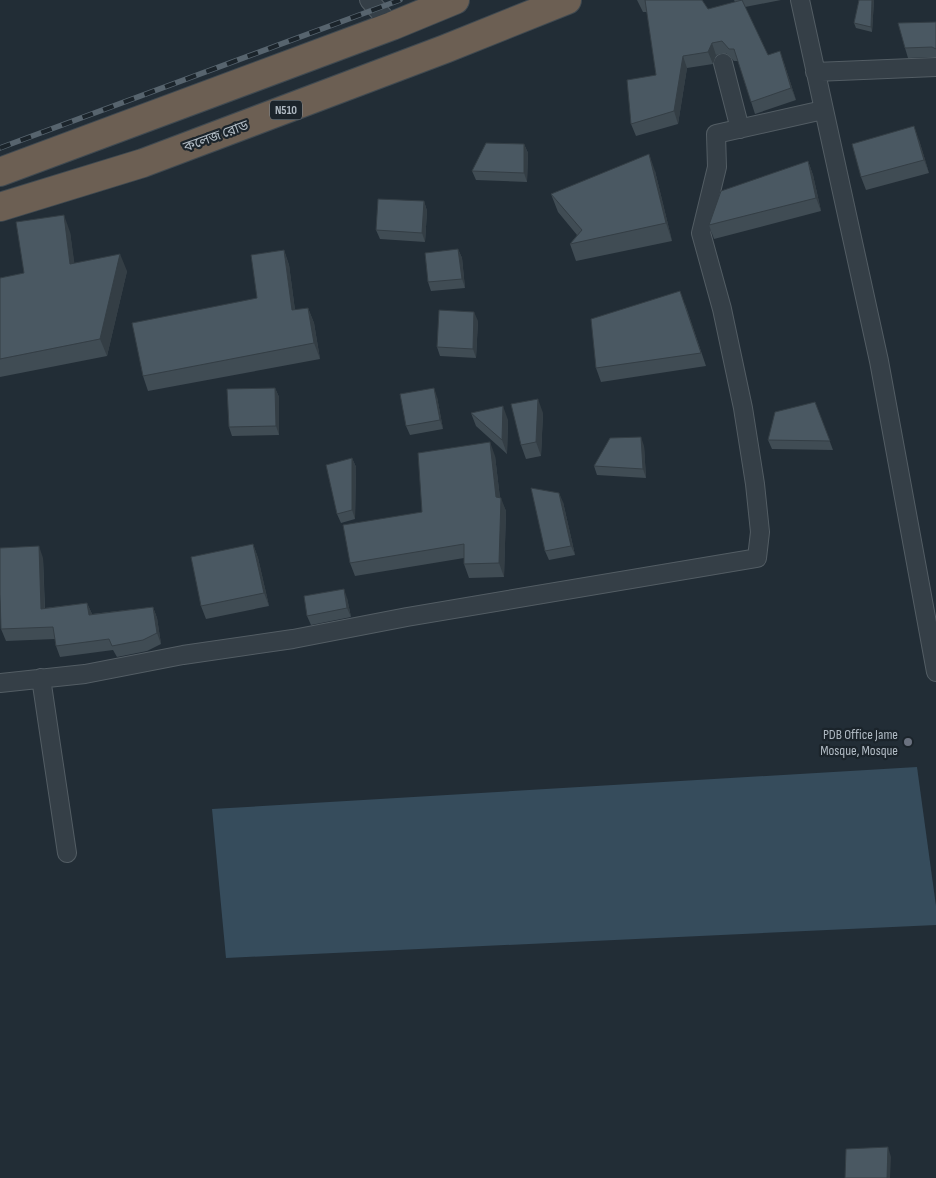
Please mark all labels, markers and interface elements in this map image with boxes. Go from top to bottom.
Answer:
road number: N510 [270,100,302,120]
street label: কলেজ রোড [180,116,252,156]
place label: PDB Office Jame Mosque, Mosque [820,726,898,759]
marker: PDB Office Jame Mosque, Mosque [902,736,914,748]

